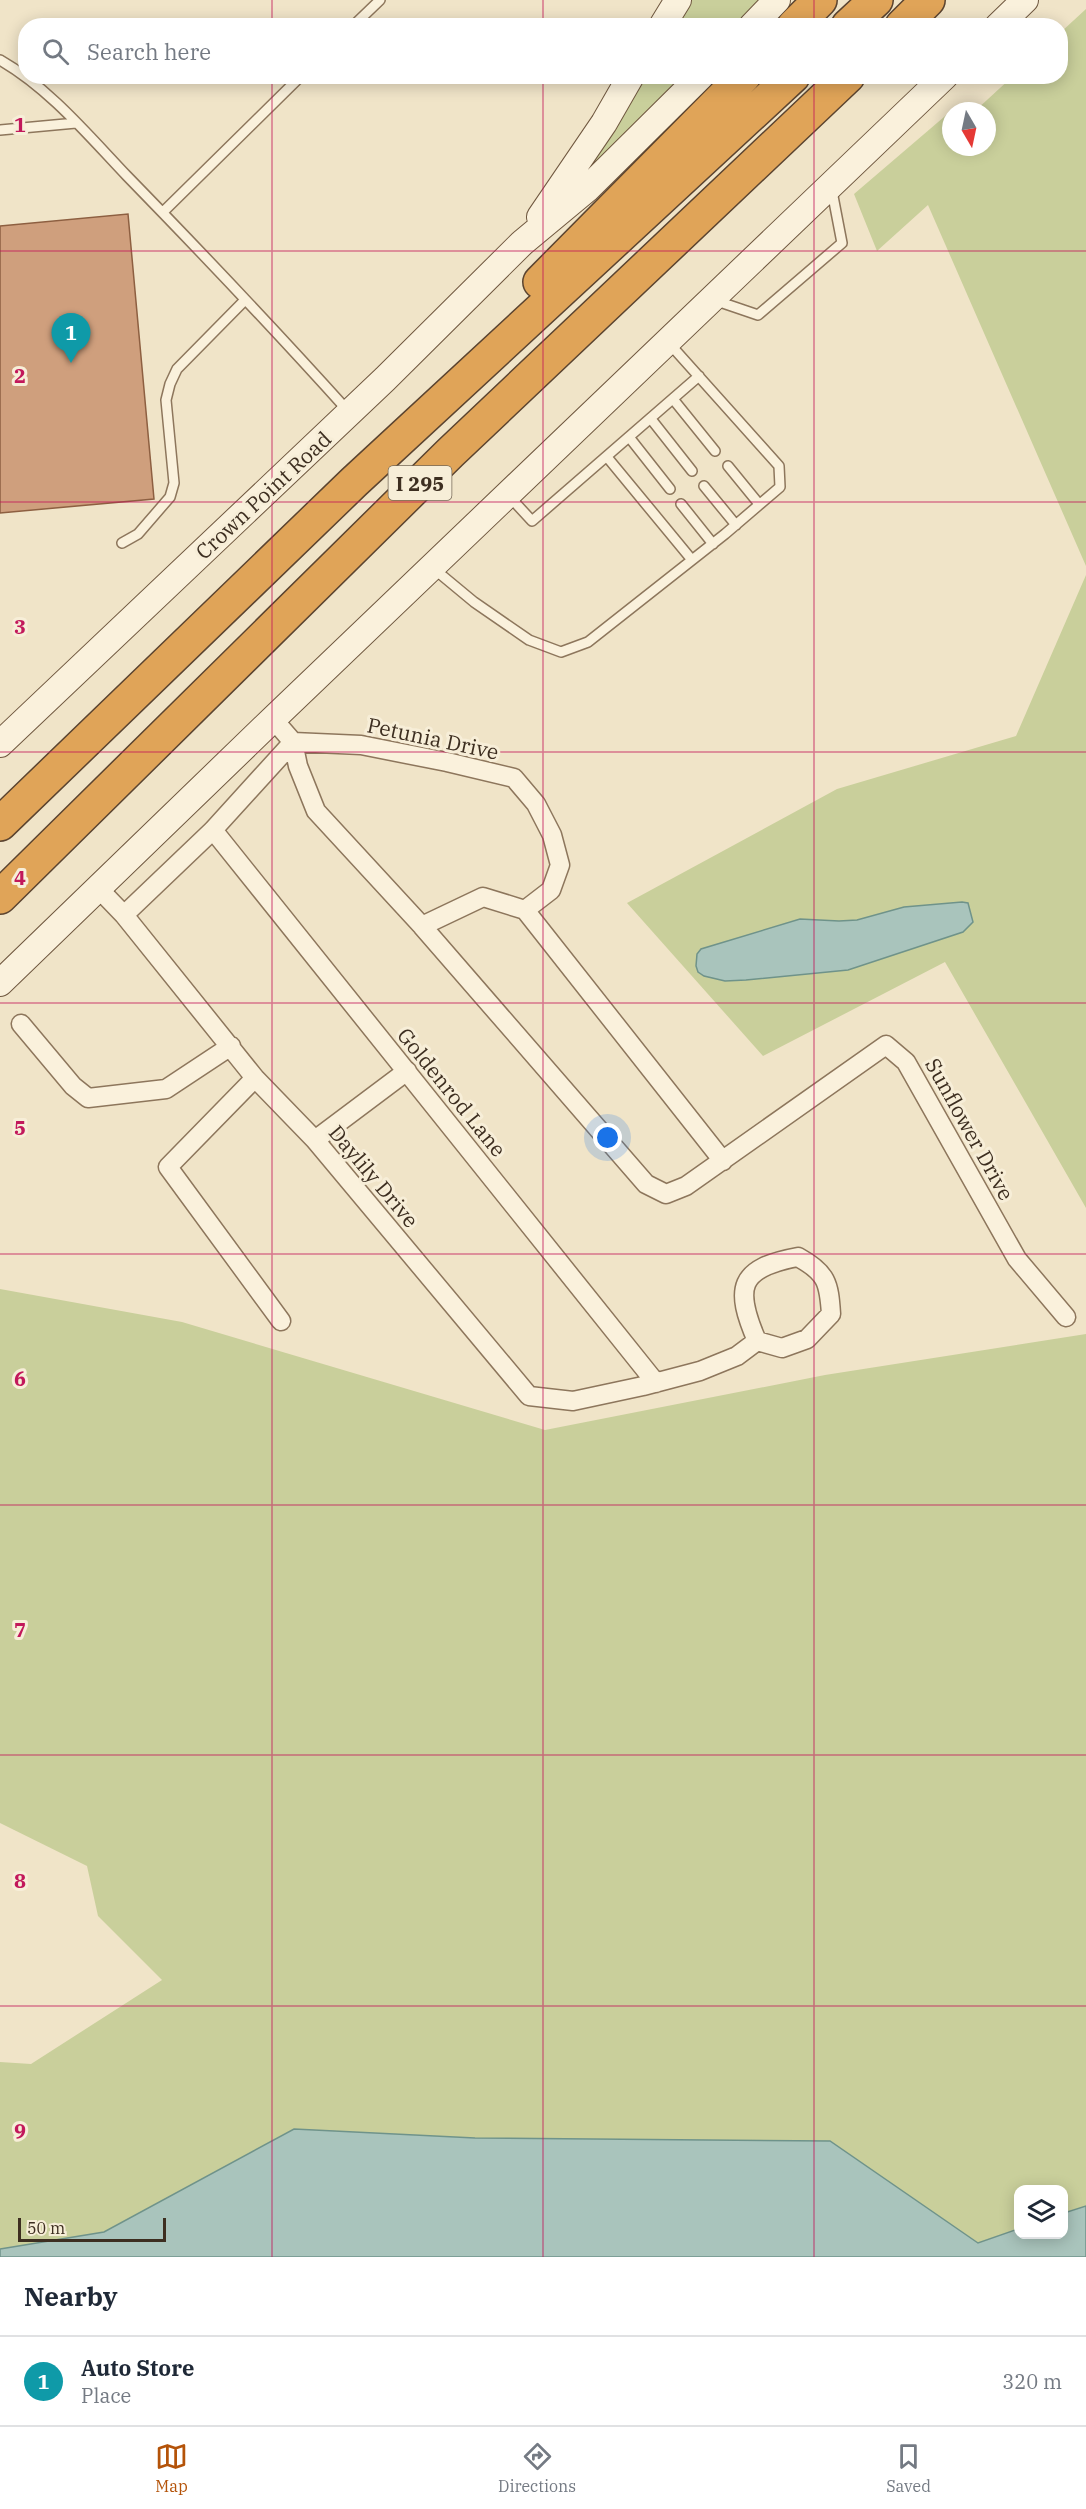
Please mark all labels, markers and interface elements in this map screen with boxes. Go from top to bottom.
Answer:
search box [18,18,1068,84]
icon: search [39,35,72,68]
text: Search here [87,37,211,66]
north arrow [942,102,996,156]
text: 1 [14,111,26,138]
pin: 1 [52,314,90,363]
text: 2 [14,362,26,389]
street label: Crown Point Road [189,425,337,565]
road number: I 295 [388,466,452,500]
text: 3 [14,613,26,640]
street label: Petunia Drive [365,710,501,766]
text: 4 [14,864,26,891]
street label: Goldenrod Lane [391,1022,513,1162]
street label: Sunflower Drive [919,1053,1021,1205]
text: 5 [14,1114,26,1141]
street label: Daylily Drive [323,1119,425,1233]
your location [593,1123,622,1152]
text: 6 [14,1365,26,1392]
text: 7 [14,1616,26,1643]
text: 8 [14,1867,26,1894]
text: 9 [14,2117,26,2144]
map controls [1014,2185,1068,2239]
button: layers [1014,2185,1068,2239]
scale bar [18,2215,166,2242]
text: 50 m [27,2218,65,2238]
text: Nearby [24,2279,118,2313]
text: Auto Store [81,2353,194,2382]
text: 1 [38,2368,50,2395]
text: 320 m [1002,2368,1062,2395]
text: Place [81,2382,131,2409]
tab: Map [155,2440,188,2496]
tab: Directions [498,2440,576,2496]
tab: Saved [886,2440,931,2496]

